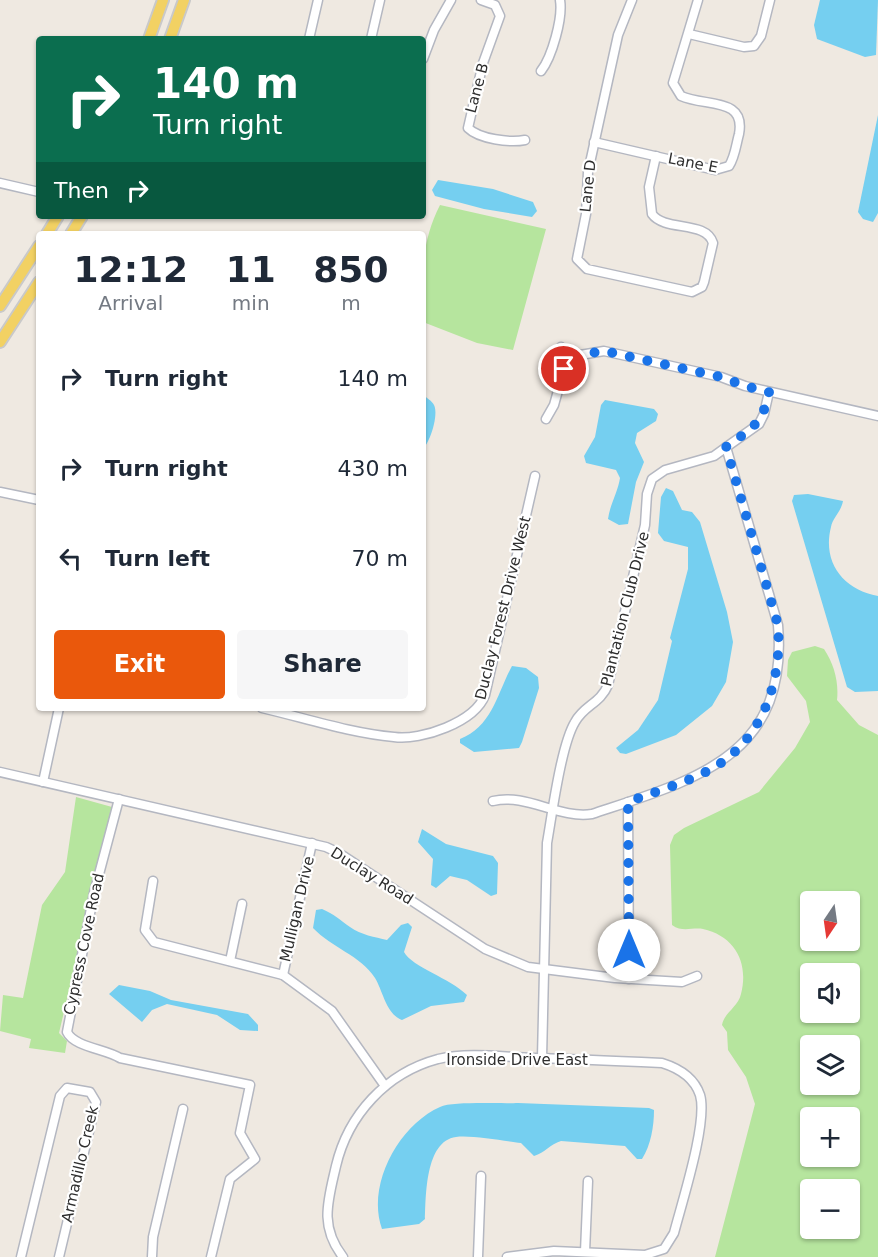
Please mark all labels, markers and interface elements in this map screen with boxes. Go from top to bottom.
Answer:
text: 140 m [153,59,299,108]
icon: right [54,60,132,138]
street label: Lane B [462,61,492,115]
text: Turn right [153,109,282,140]
street label: Lane E [666,149,720,177]
street label: Lane D [576,159,600,213]
icon: right [121,174,154,207]
text: Then [54,178,109,203]
text: 12:12 [74,249,188,290]
text: 11 [226,249,276,290]
text: 850 [313,249,388,290]
text: Arrival [98,291,163,315]
text: min [232,291,270,315]
text: m [341,291,361,315]
pin [538,343,589,394]
icon: arrive [547,352,580,385]
icon: right [54,362,87,395]
text: Turn right [105,366,228,391]
text: 140 m [338,366,408,391]
icon: right [54,452,87,485]
text: Turn right [105,456,228,481]
text: 430 m [338,456,408,481]
street label: Duclay Forest Drive West [471,514,535,702]
street label: Plantation Club Drive [597,530,653,688]
icon: left [54,542,87,575]
text: Turn left [105,546,210,571]
text: 70 m [352,546,408,571]
button: Exit [54,630,225,699]
button: Share [237,630,408,699]
street label: Duclay Road [327,843,417,909]
street label: Mulligan Drive [276,854,318,964]
street label: Cypress Cove Road [60,871,108,1017]
north arrow [800,891,860,951]
map controls [800,891,860,1239]
position arrow [597,918,661,982]
button: sound [800,963,860,1023]
button: layers [800,1035,860,1095]
street label: Ironside Drive East [446,1051,588,1069]
street label: Armadillo Creek [58,1104,102,1224]
button: + [800,1107,860,1167]
button: − [800,1179,860,1239]

